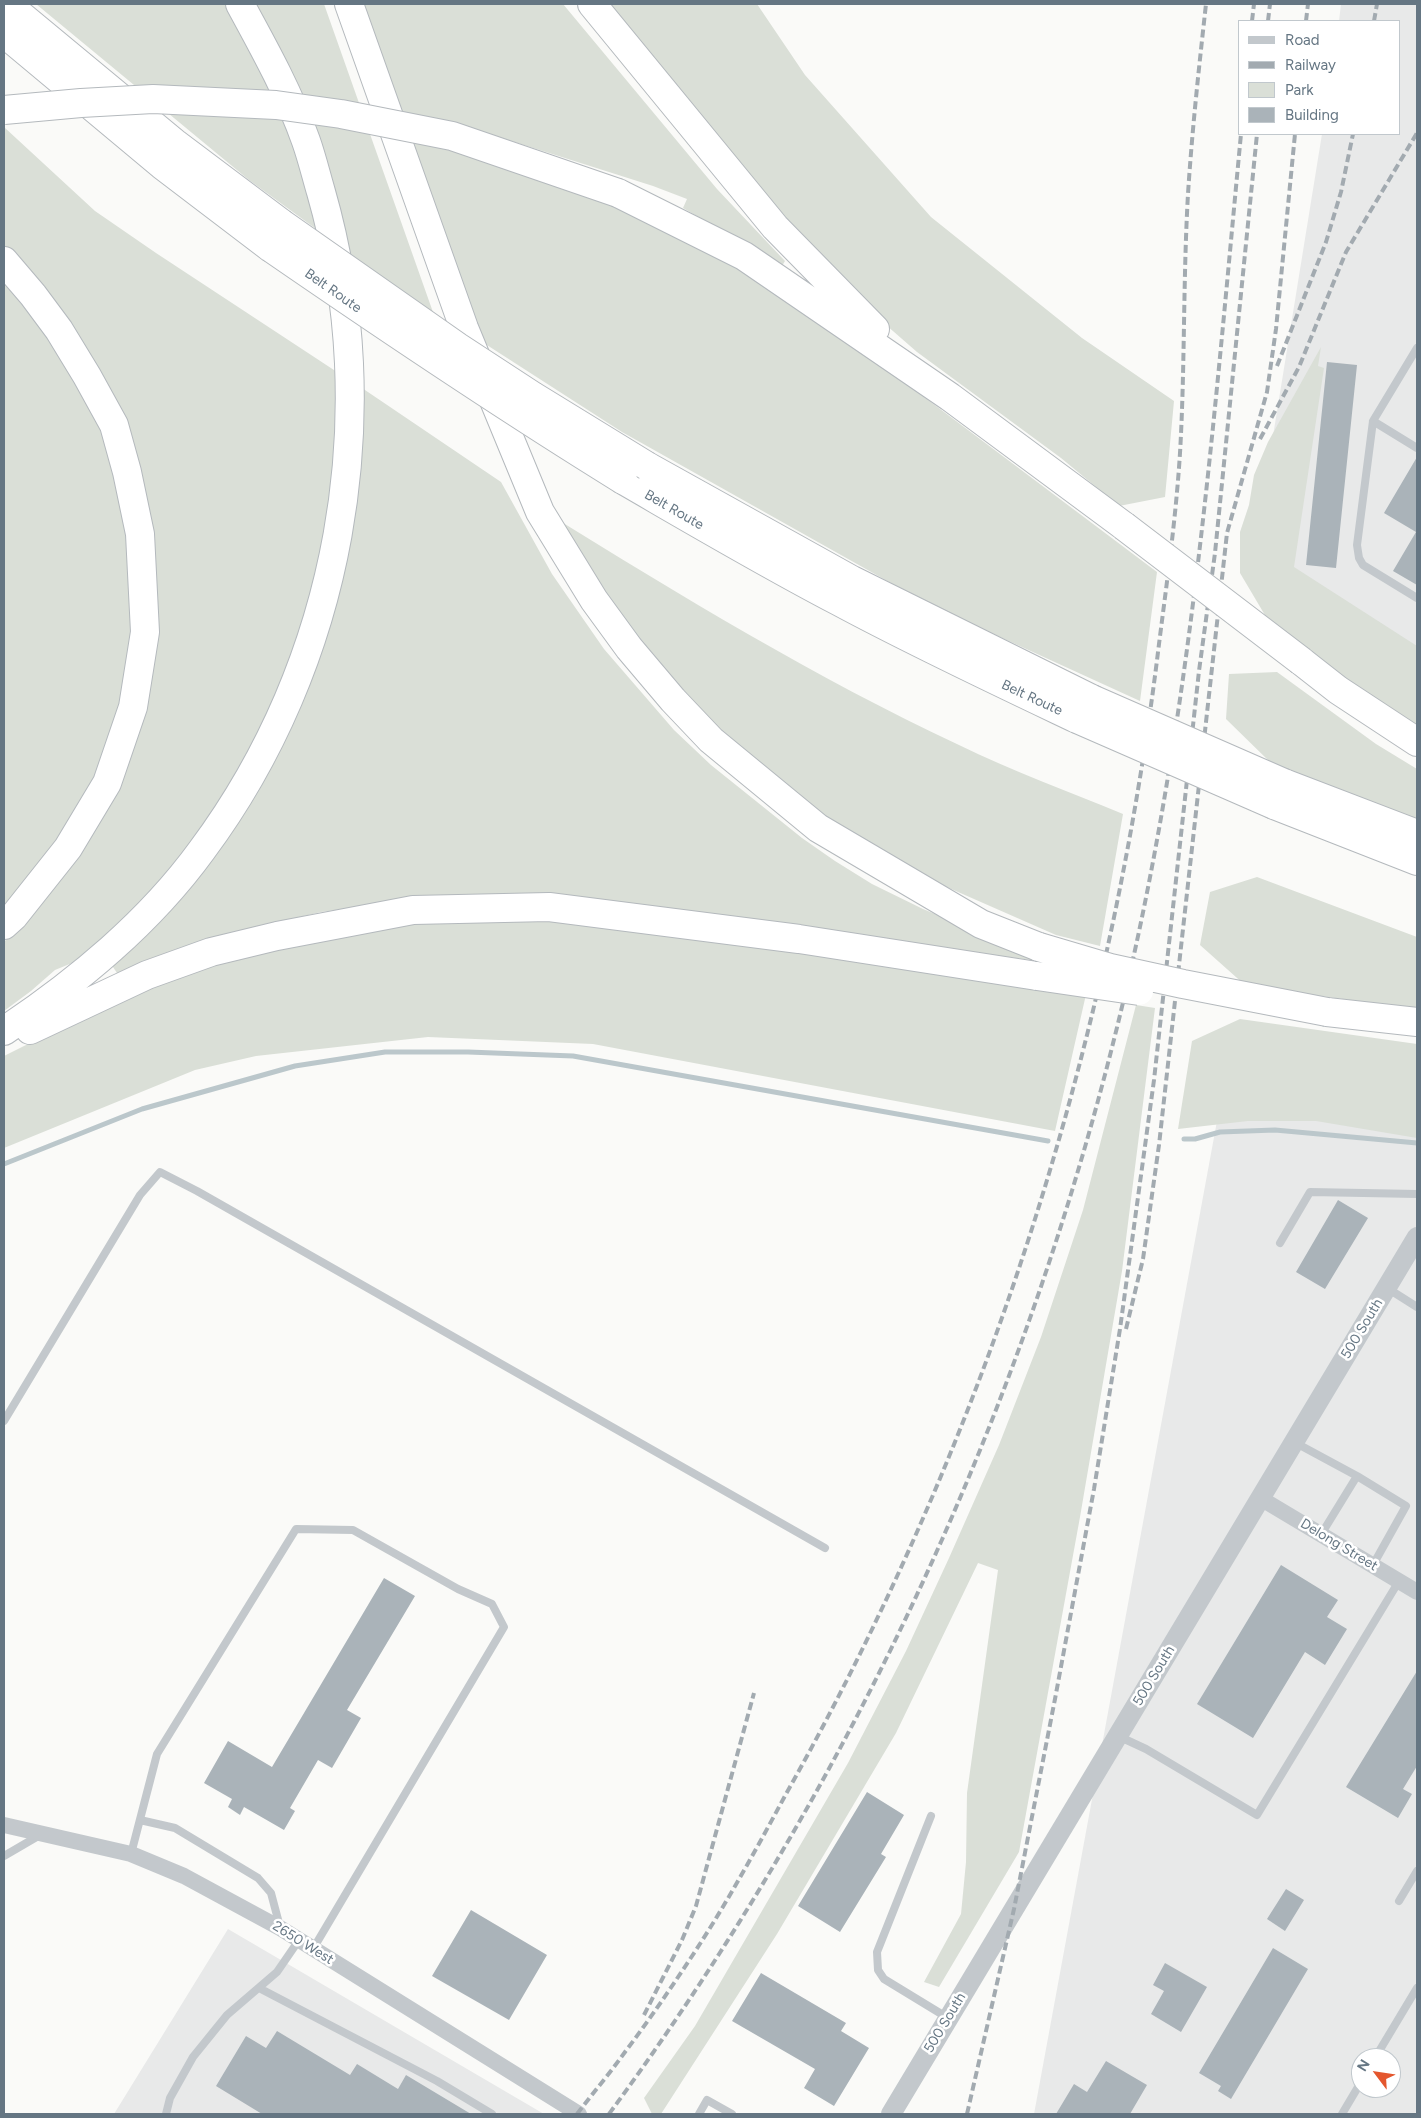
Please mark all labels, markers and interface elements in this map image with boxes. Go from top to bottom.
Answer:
legend [1238,20,1401,135]
text: Road [1285,31,1320,49]
text: Railway [1285,56,1336,74]
text: Park [1285,81,1314,99]
text: Building [1285,106,1339,124]
street label: Belt Route [301,265,365,317]
street label: Belt Route [641,486,707,534]
street label: Belt Route [999,677,1065,719]
street label: 500 South [1338,1296,1386,1362]
street label: Delong Street [1297,1515,1381,1575]
street label: 500 South [1130,1643,1178,1709]
street label: 2650 West [269,1918,337,1968]
street label: 500 South [921,1990,969,2056]
north arrow [1351,2048,1401,2098]
text: N [1353,2057,1374,2075]

